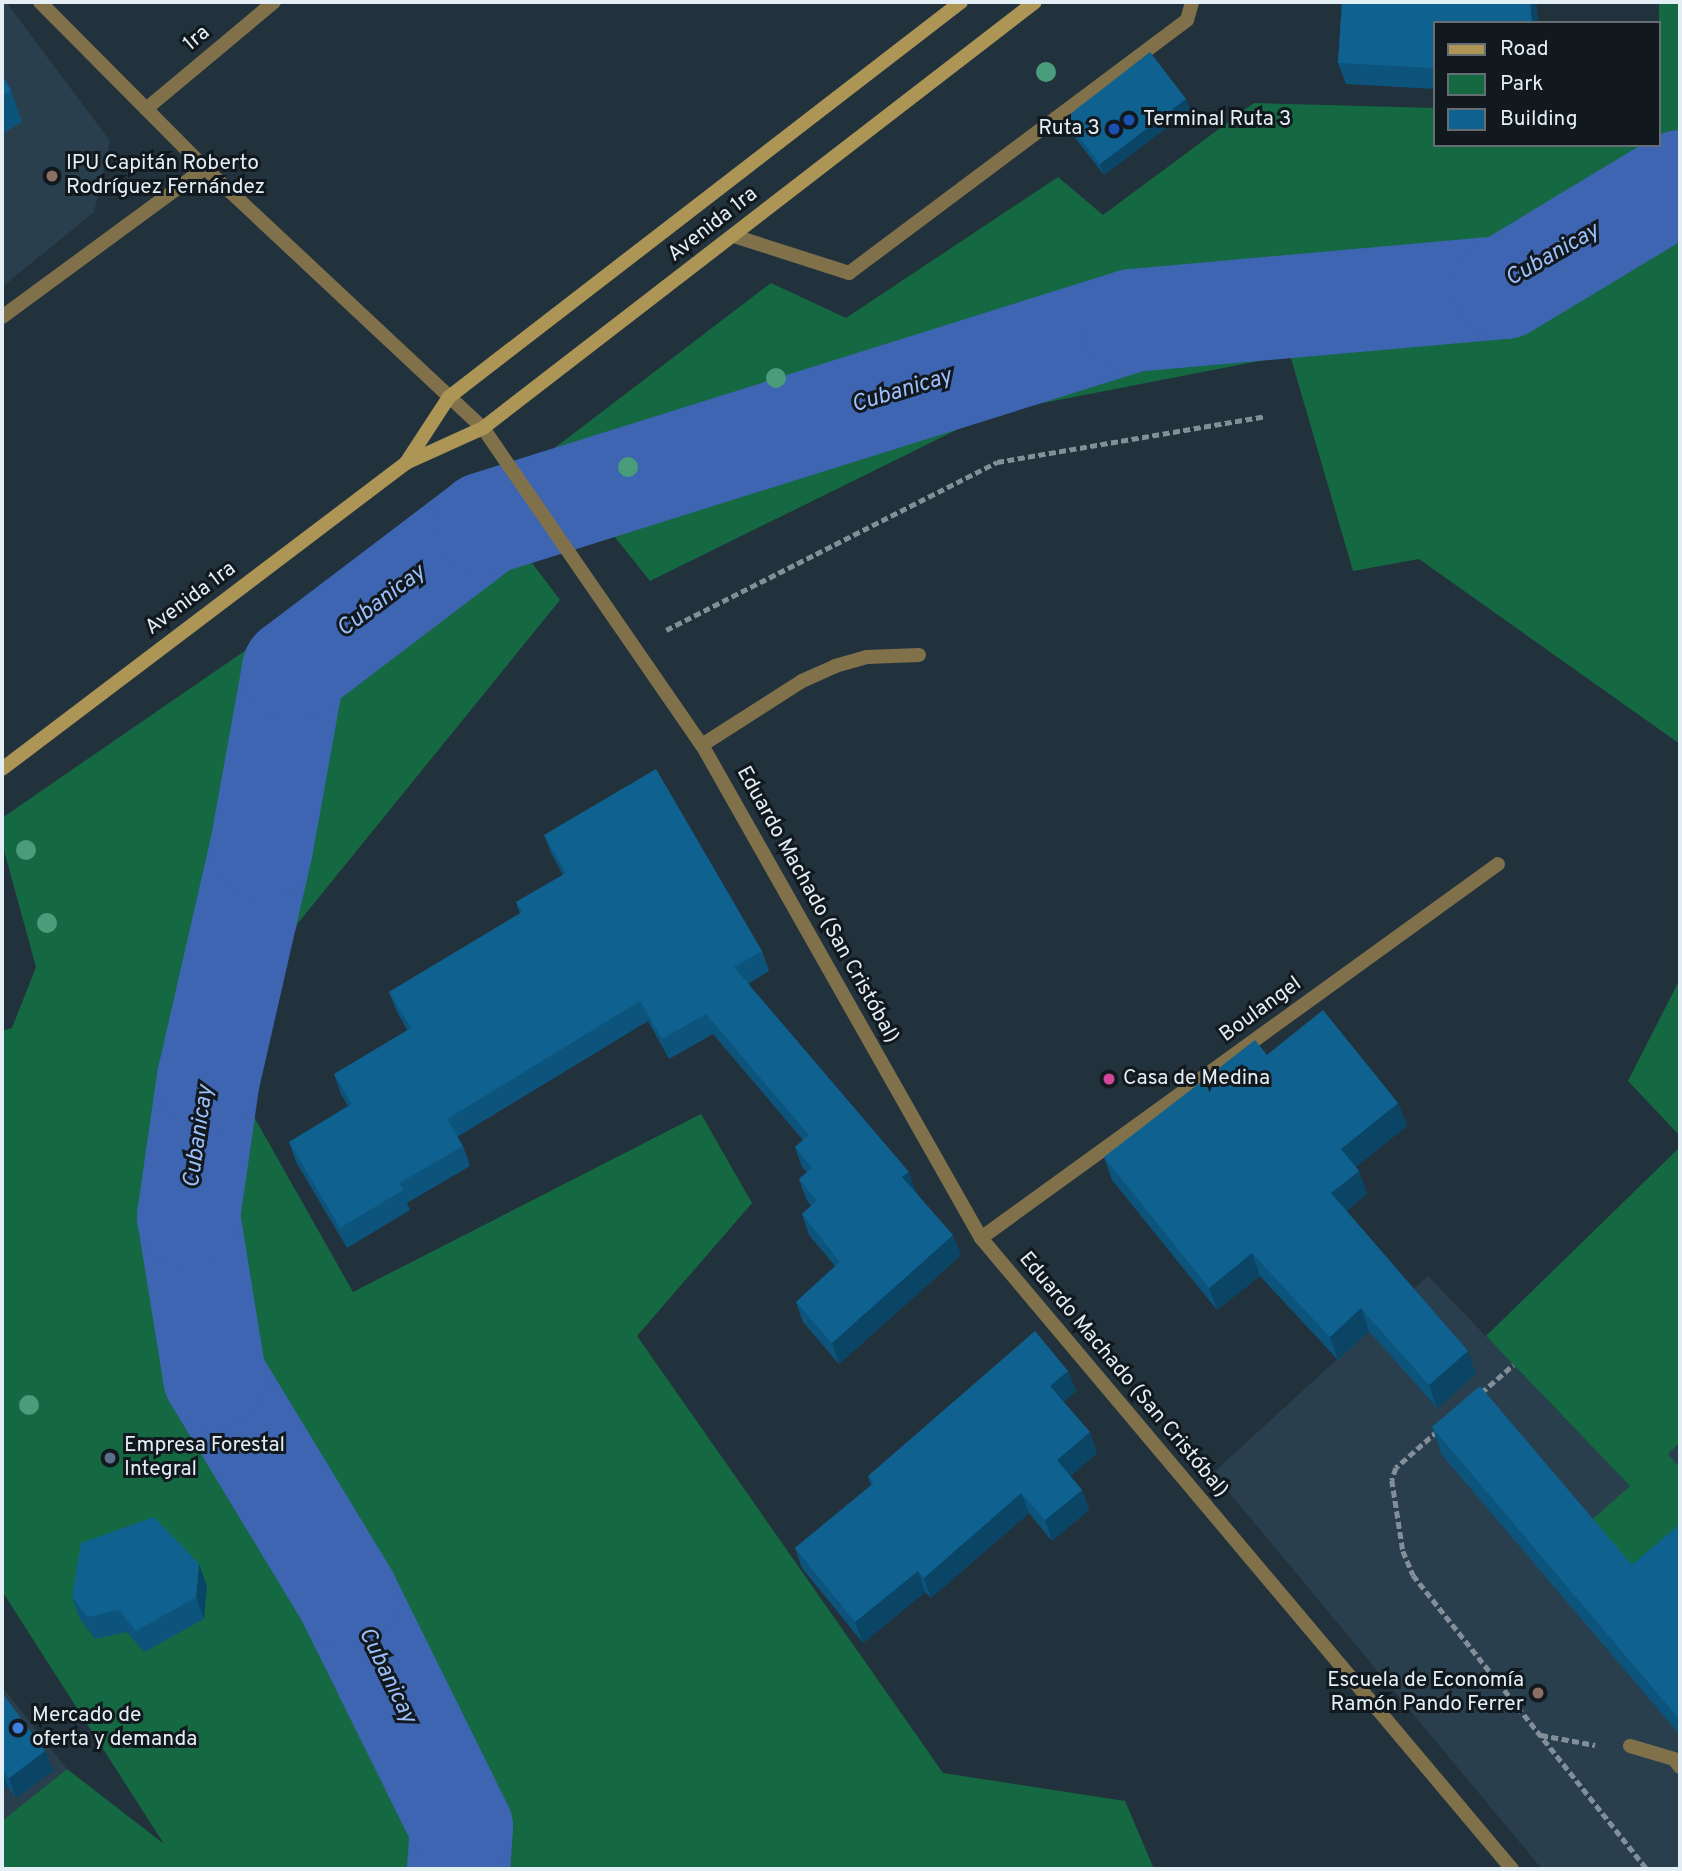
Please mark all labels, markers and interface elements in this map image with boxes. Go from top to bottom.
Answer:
street label: 1ra [179,21,215,57]
legend [1434,21,1661,147]
text: Road [1500,36,1549,63]
text: Park [1500,71,1543,98]
text: Building [1500,106,1578,133]
place label: Terminal Ruta 3 [1143,107,1291,133]
marker: Terminal Ruta 3 [1121,112,1137,128]
place label: Ruta 3 [1038,116,1100,142]
marker: Ruta 3 [1106,121,1122,137]
place label: IPU Capitán Roberto Rodríguez Fernández [66,151,265,201]
marker: IPU Capitán Roberto Rodríguez Fernández [44,168,60,184]
street label: Avenida 1ra [663,182,763,268]
water label: Cubanicay [1501,218,1605,294]
water label: Cubanicay [849,364,955,420]
street label: Avenida 1ra [141,557,241,641]
water label: Cubanicay [332,560,432,644]
street label: Eduardo Machado (San Cristóbal) [730,762,904,1048]
street label: Boulangel [1215,972,1307,1048]
place label: Casa de Medina [1123,1066,1270,1092]
marker: Casa de Medina [1101,1071,1117,1087]
water label: Cubanicay [179,1084,221,1190]
street label: Eduardo Machado (San Cristóbal) [1013,1247,1233,1503]
place label: Empresa Forestal Integral [124,1433,285,1483]
marker: Empresa Forestal Integral [102,1450,118,1466]
water label: Cubanicay [351,1623,421,1729]
place label: Escuela de Economía Ramón Pando Ferrer [1327,1668,1524,1718]
marker: Escuela de Economía Ramón Pando Ferrer [1530,1685,1546,1701]
place label: Mercado de oferta y demanda [32,1703,197,1753]
marker: Mercado de oferta y demanda [10,1720,26,1736]

